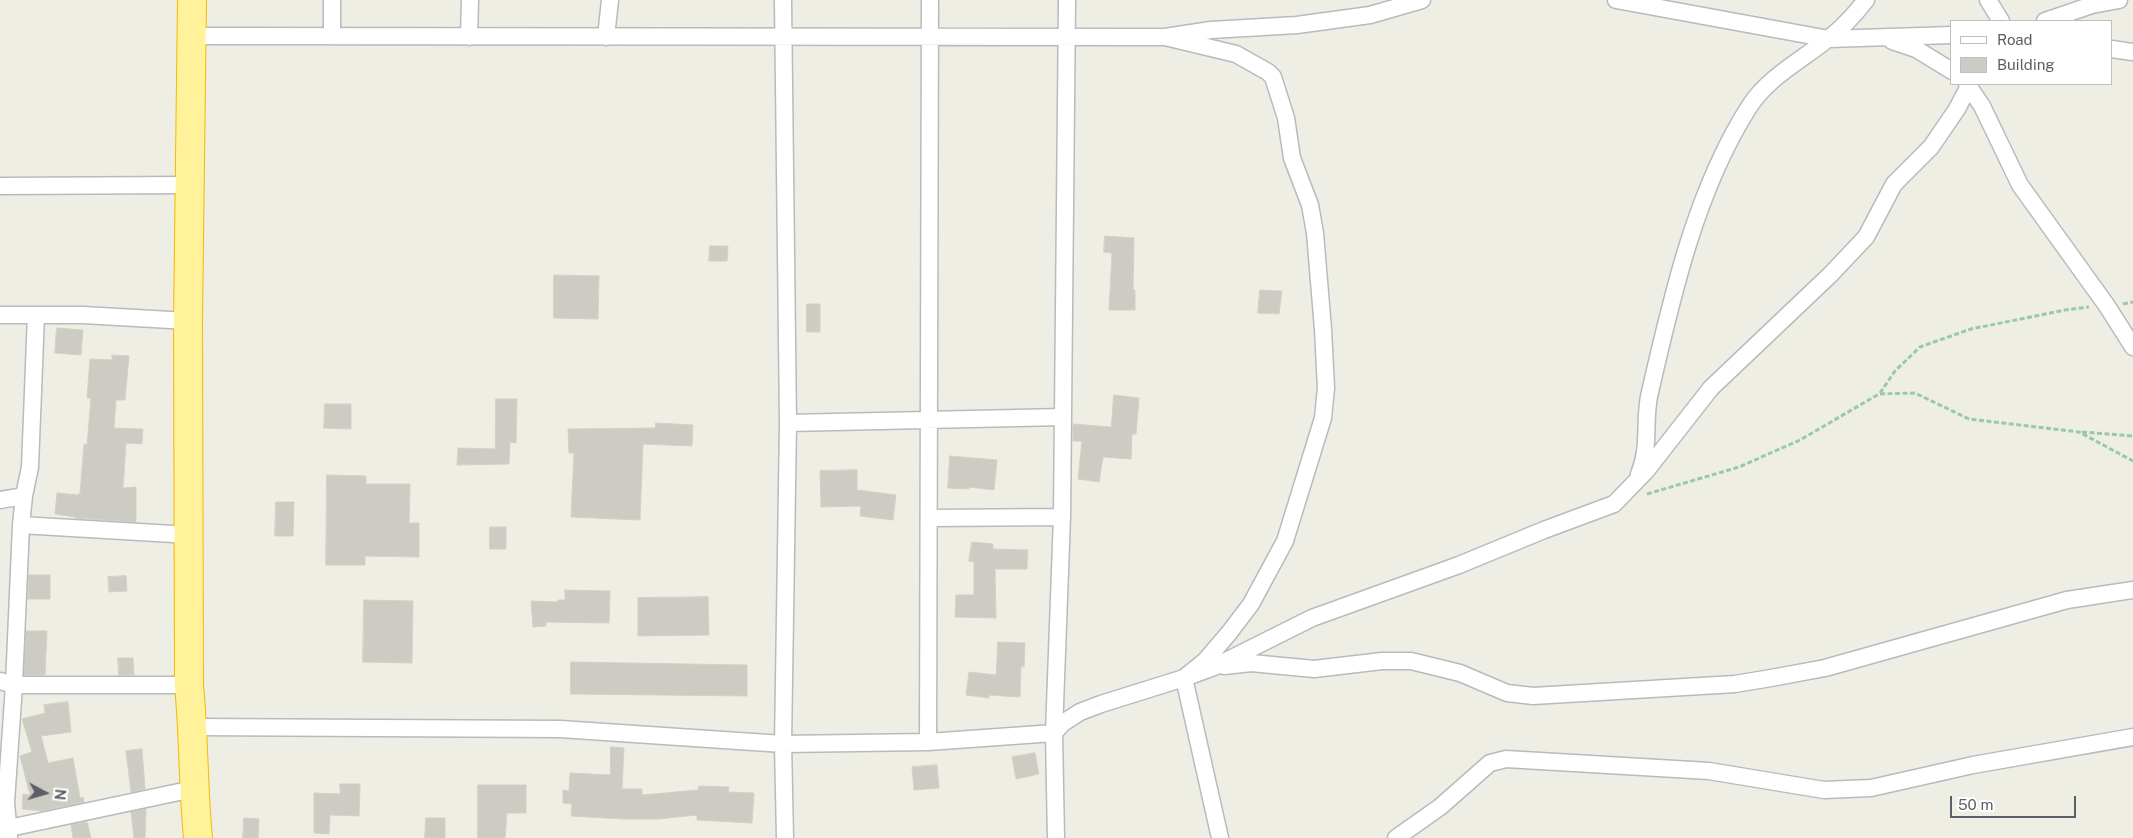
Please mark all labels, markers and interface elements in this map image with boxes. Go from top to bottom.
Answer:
legend [1950,20,2113,85]
text: Road [1997,31,2033,48]
text: Building [1997,56,2055,73]
north arrow [20,768,70,818]
scale bar [1953,786,2079,818]
text: N [51,788,68,801]
text: 50 m [1958,796,1993,813]

